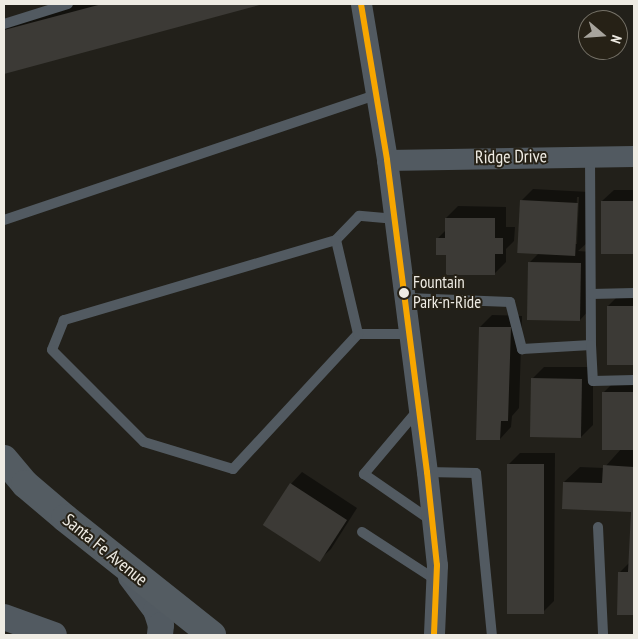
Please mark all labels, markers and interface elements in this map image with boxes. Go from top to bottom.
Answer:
north arrow [578,10,628,60]
text: N [607,33,626,46]
street label: Ridge Drive [475,146,547,168]
place label: Fountain Park-n-Ride [413,273,481,313]
marker: Fountain Park-n-Ride [399,288,409,298]
street label: Santa Fe Avenue [58,509,152,591]

